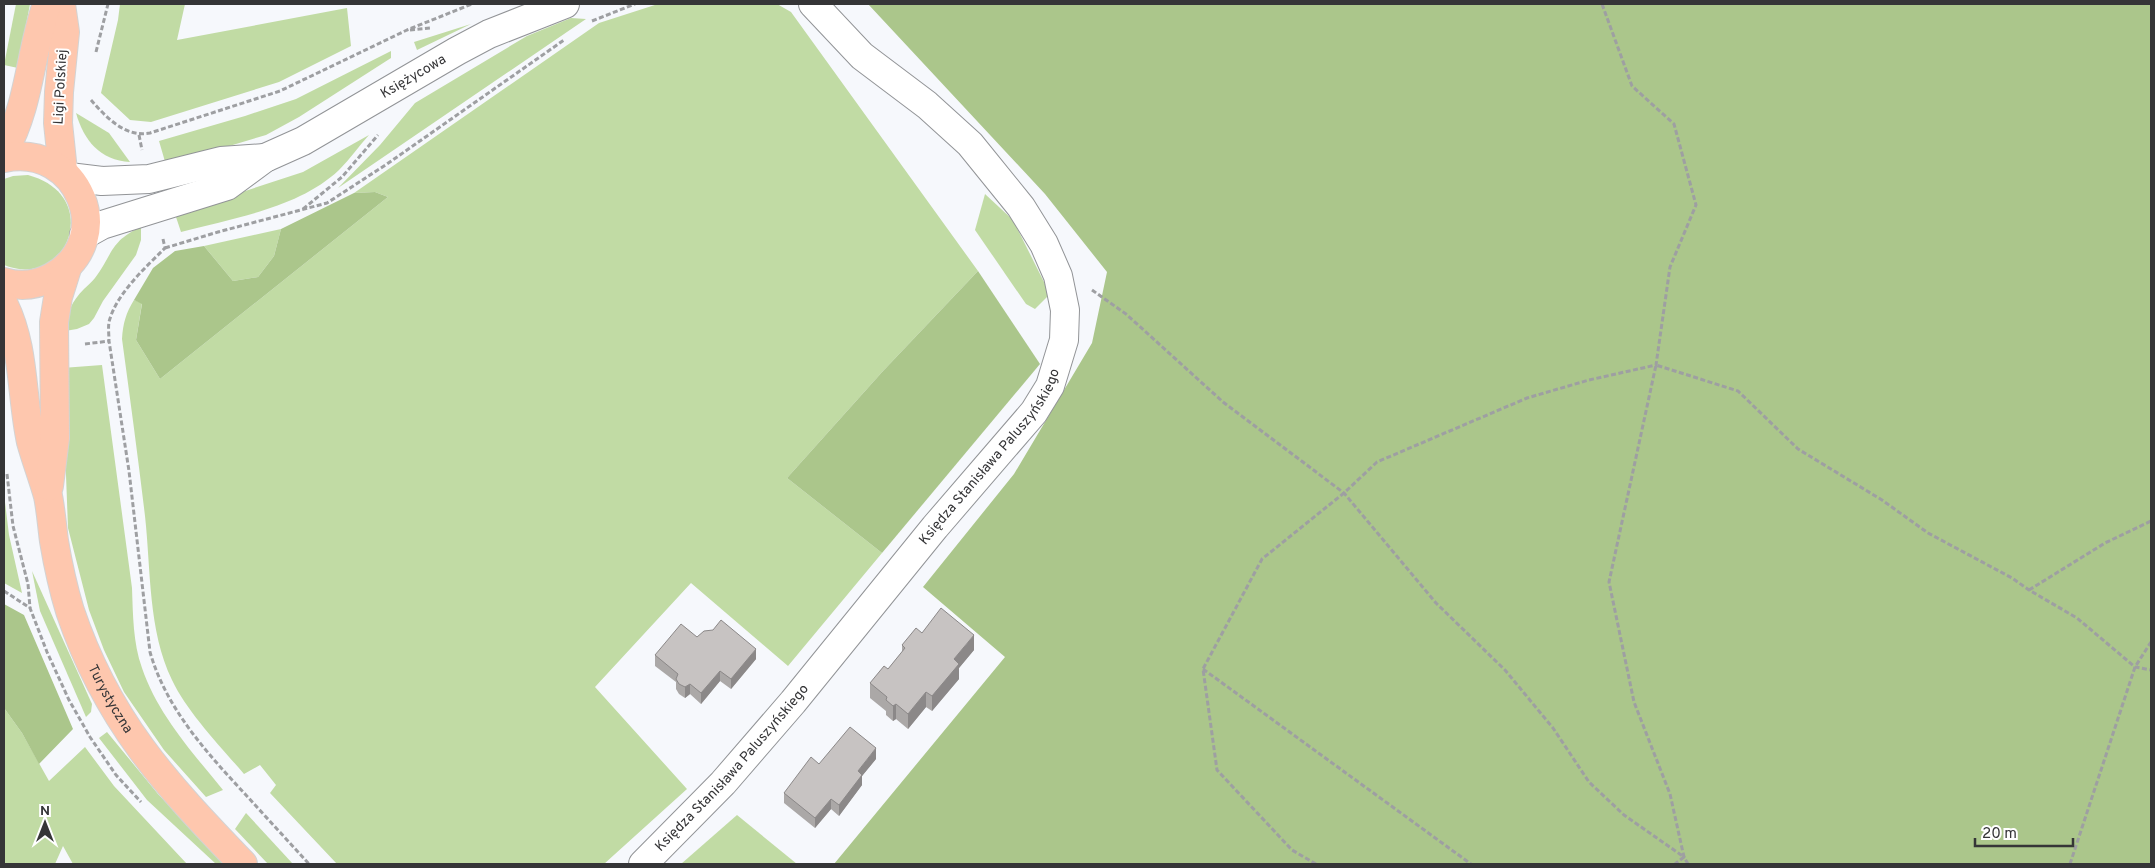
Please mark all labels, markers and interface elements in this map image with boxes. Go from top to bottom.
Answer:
street label: Ligi Polskiej [51,49,71,125]
street label: Księżycowa [377,51,449,102]
street label: Księdza Stanisława Paluszyńskiego [916,366,1063,548]
street label: Turystyczna [84,662,137,737]
street label: Księdza Stanisława Paluszyńskiego [652,681,812,855]
north arrow [20,798,70,848]
text: N [40,803,50,820]
scale bar [1975,816,2072,848]
text: 20 m [1982,825,2017,844]

